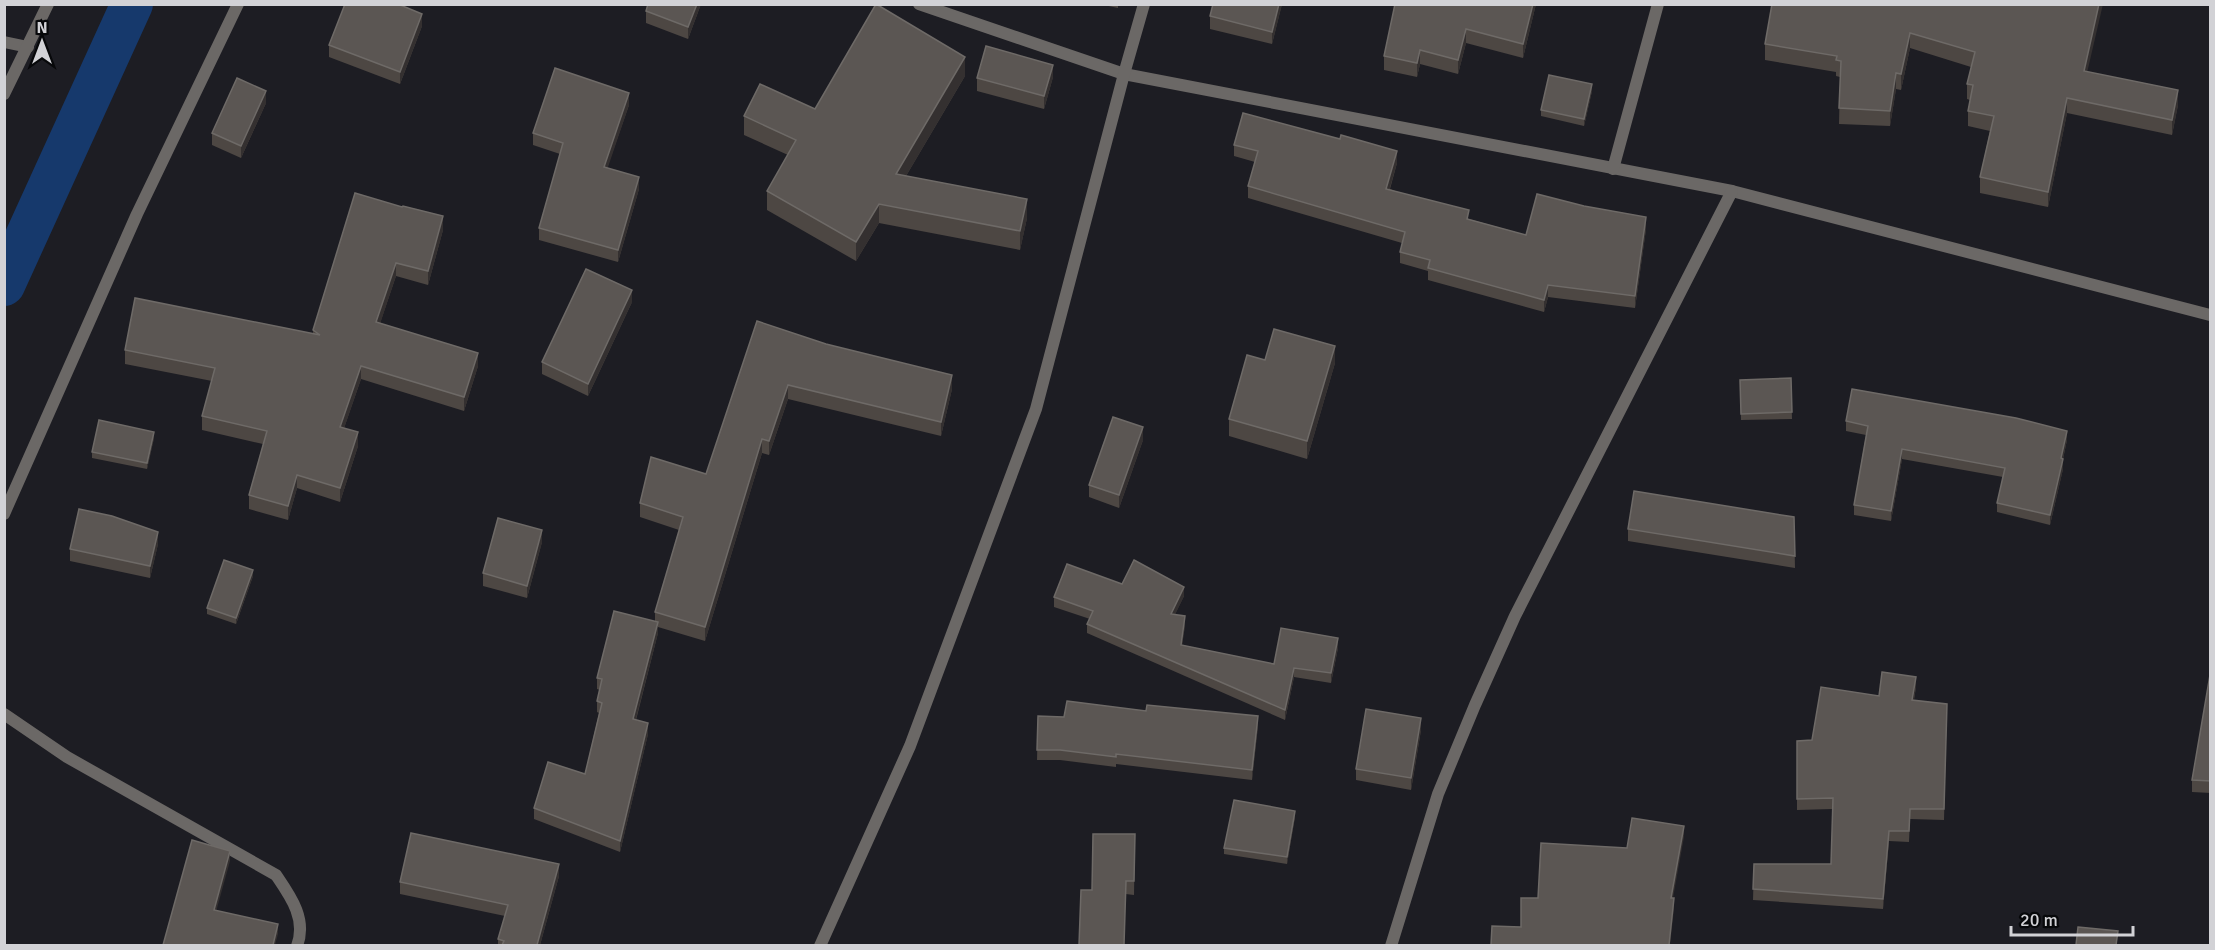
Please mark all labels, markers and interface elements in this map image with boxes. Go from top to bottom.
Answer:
north arrow [12,12,72,72]
text: N [36,18,48,38]
scale bar [2011,899,2132,937]
text: 20 m [2020,909,2058,931]

